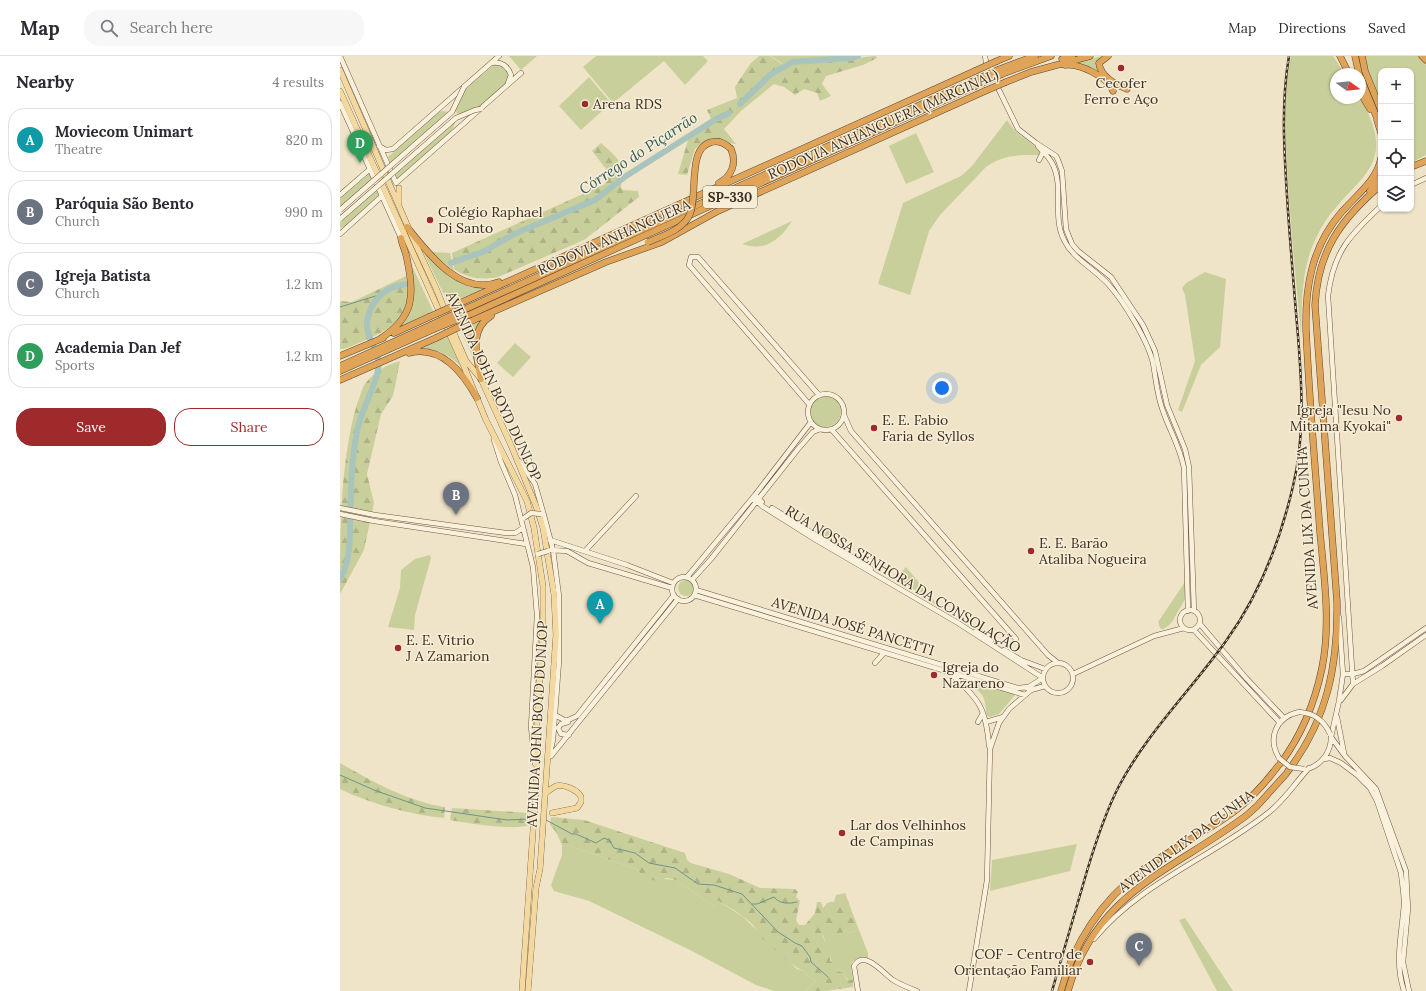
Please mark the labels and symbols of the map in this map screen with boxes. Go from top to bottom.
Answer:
marker: Cecofer Ferro e Aço [1116,63,1126,73]
street label: RODOVIA ANHANGUERA (MARGINAL) [765,65,1001,183]
north arrow [1330,68,1366,104]
place label: Cecofer Ferro e Aço [1084,74,1158,108]
place label: Arena RDS [592,95,662,113]
marker: Arena RDS [580,99,590,109]
water label: Córrego do Piçarrão [575,108,701,198]
pin: D [347,130,373,163]
road number: SP-330 [703,186,757,208]
street label: RODOVIA ANHANGUERA [535,195,693,279]
place label: Colégio Raphael Di Santo [438,203,543,237]
marker: Colégio Raphael Di Santo [425,215,435,225]
street label: AVENIDA JOHN BOYD DUNLOP [442,288,546,484]
your location [932,378,952,398]
place label: Igreja "Iesu No Mitama Kyokai" [1290,401,1391,435]
place label: E. E. Fabio Faria de Syllos [882,411,974,445]
marker: Igreja "Iesu No Mitama Kyokai" [1394,413,1404,423]
marker: E. E. Fabio Faria de Syllos [869,423,879,433]
street label: AVENIDA LIX DA CUNHA [1292,446,1322,611]
pin: B [443,482,469,515]
street label: RUA NOSSA SENHORA DA CONSOLAÇÃO [782,501,1024,657]
place label: E. E. Barão Ataliba Nogueira [1038,534,1147,568]
marker: E. E. Barão Ataliba Nogueira [1026,546,1036,556]
pin: A [587,591,613,624]
street label: AVENIDA JOSÉ PANCETTI [769,592,937,659]
street label: AVENIDA JOHN BOYD DUNLOP [523,620,551,829]
place label: E. E. Vitrio J A Zamarion [405,631,490,665]
marker: E. E. Vitrio J A Zamarion [393,643,403,653]
place label: Igreja do Nazareno [942,658,1004,692]
marker: Igreja do Nazareno [929,670,939,680]
street label: AVENIDA LIX DA CUNHA [1114,786,1257,897]
place label: Lar dos Velhinhos de Campinas [850,816,966,850]
marker: Lar dos Velhinhos de Campinas [837,828,847,838]
pin: C [1126,933,1152,966]
place label: COF - Centro de Orientação Familiar [954,945,1082,979]
marker: COF - Centro de Orientação Familiar [1085,957,1095,967]

